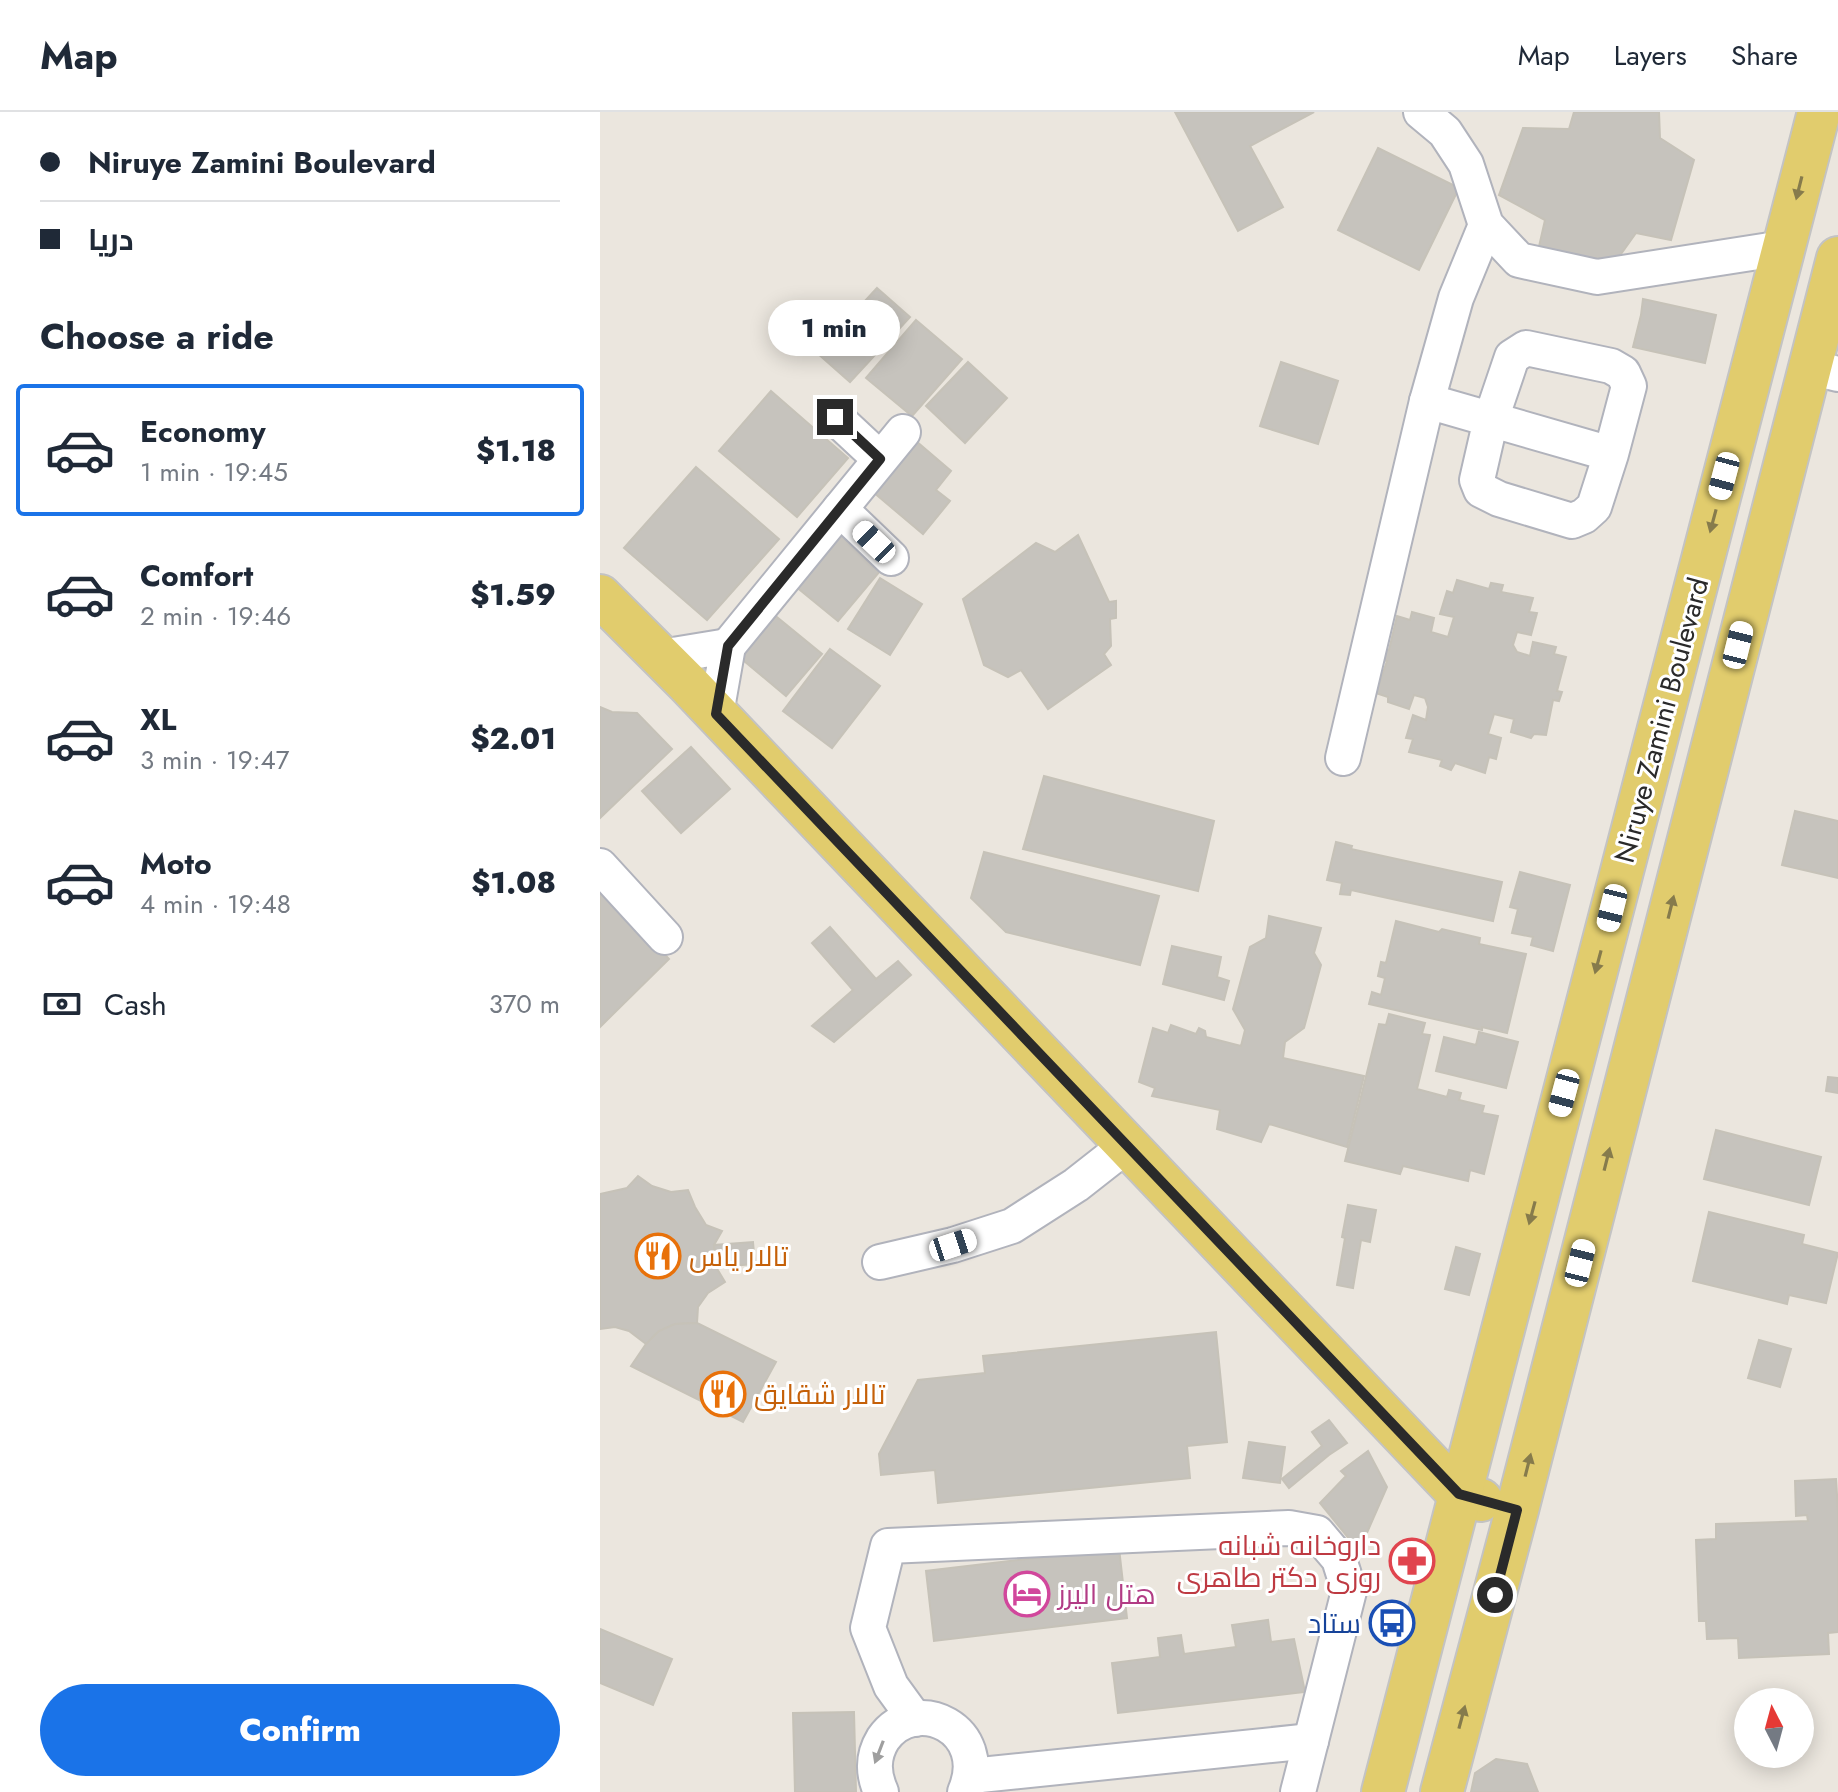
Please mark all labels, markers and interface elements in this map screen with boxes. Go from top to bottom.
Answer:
text: Map [40,28,118,83]
text: Map [1518,35,1570,76]
text: Layers [1614,35,1687,76]
text: Share [1731,35,1798,76]
text: Niruye Zamini Boulevard [88,141,436,184]
one-way arrow [1793,175,1805,200]
text: دریا [88,218,134,261]
callout: 1 min [769,301,901,357]
text: 1 min [801,309,867,347]
text: Choose a ride [40,310,274,362]
route end [817,399,853,435]
text: Economy [140,410,266,453]
icon: car [44,414,116,486]
text: $1.18 [476,429,556,472]
car [1706,450,1742,502]
text: 1 min · 19:45 [140,453,288,491]
one-way arrow [1706,508,1718,533]
car [848,517,900,567]
text: Comfort [140,554,253,597]
icon: car [44,558,116,630]
text: $1.59 [470,573,556,616]
street label: Niruye Zamini Boulevard [1604,573,1719,867]
text: 2 min · 19:46 [140,597,291,635]
car [1721,619,1755,671]
text: XL [140,698,176,741]
icon: car [44,702,116,774]
text: $2.01 [470,717,556,760]
text: 3 min · 19:47 [140,741,289,779]
text: Moto [140,842,212,885]
icon: car [44,846,116,918]
text: $1.08 [471,861,556,904]
car [1595,882,1629,934]
text: 4 min · 19:48 [140,885,291,923]
one-way arrow [1666,895,1678,920]
one-way arrow [1591,949,1603,974]
icon: cash [40,982,84,1026]
text: Cash [104,983,167,1026]
text: 370 m [489,985,560,1023]
car [1546,1067,1582,1119]
one-way arrow [1601,1146,1613,1171]
one-way arrow [1526,1201,1538,1226]
car [926,1226,980,1264]
restaurant icon: تالار یاس [634,1232,682,1280]
place label: تالار یاس [689,1236,789,1277]
car [1563,1237,1597,1289]
restaurant icon: تالار شقایق [699,1370,747,1418]
place label: تالار شقایق [754,1374,886,1415]
one-way arrow [1523,1453,1535,1478]
place label: داروخانه شبانه روزی دکتر طاهری [1177,1525,1381,1598]
pharmacy icon: داروخانه شبانه روزی دکتر طاهری [1388,1537,1436,1585]
hotel icon: هتل الیرز [1003,1570,1051,1618]
place label: هتل الیرز [1056,1574,1156,1615]
route start [1477,1577,1513,1613]
bus stop icon: ستاد [1368,1599,1416,1647]
place label: ستاد [1308,1603,1361,1644]
button: Confirm [40,1684,560,1776]
north arrow [1734,1688,1814,1768]
map controls [1734,1688,1814,1768]
one-way arrow [1457,1704,1469,1729]
one-way arrow [872,1740,885,1764]

